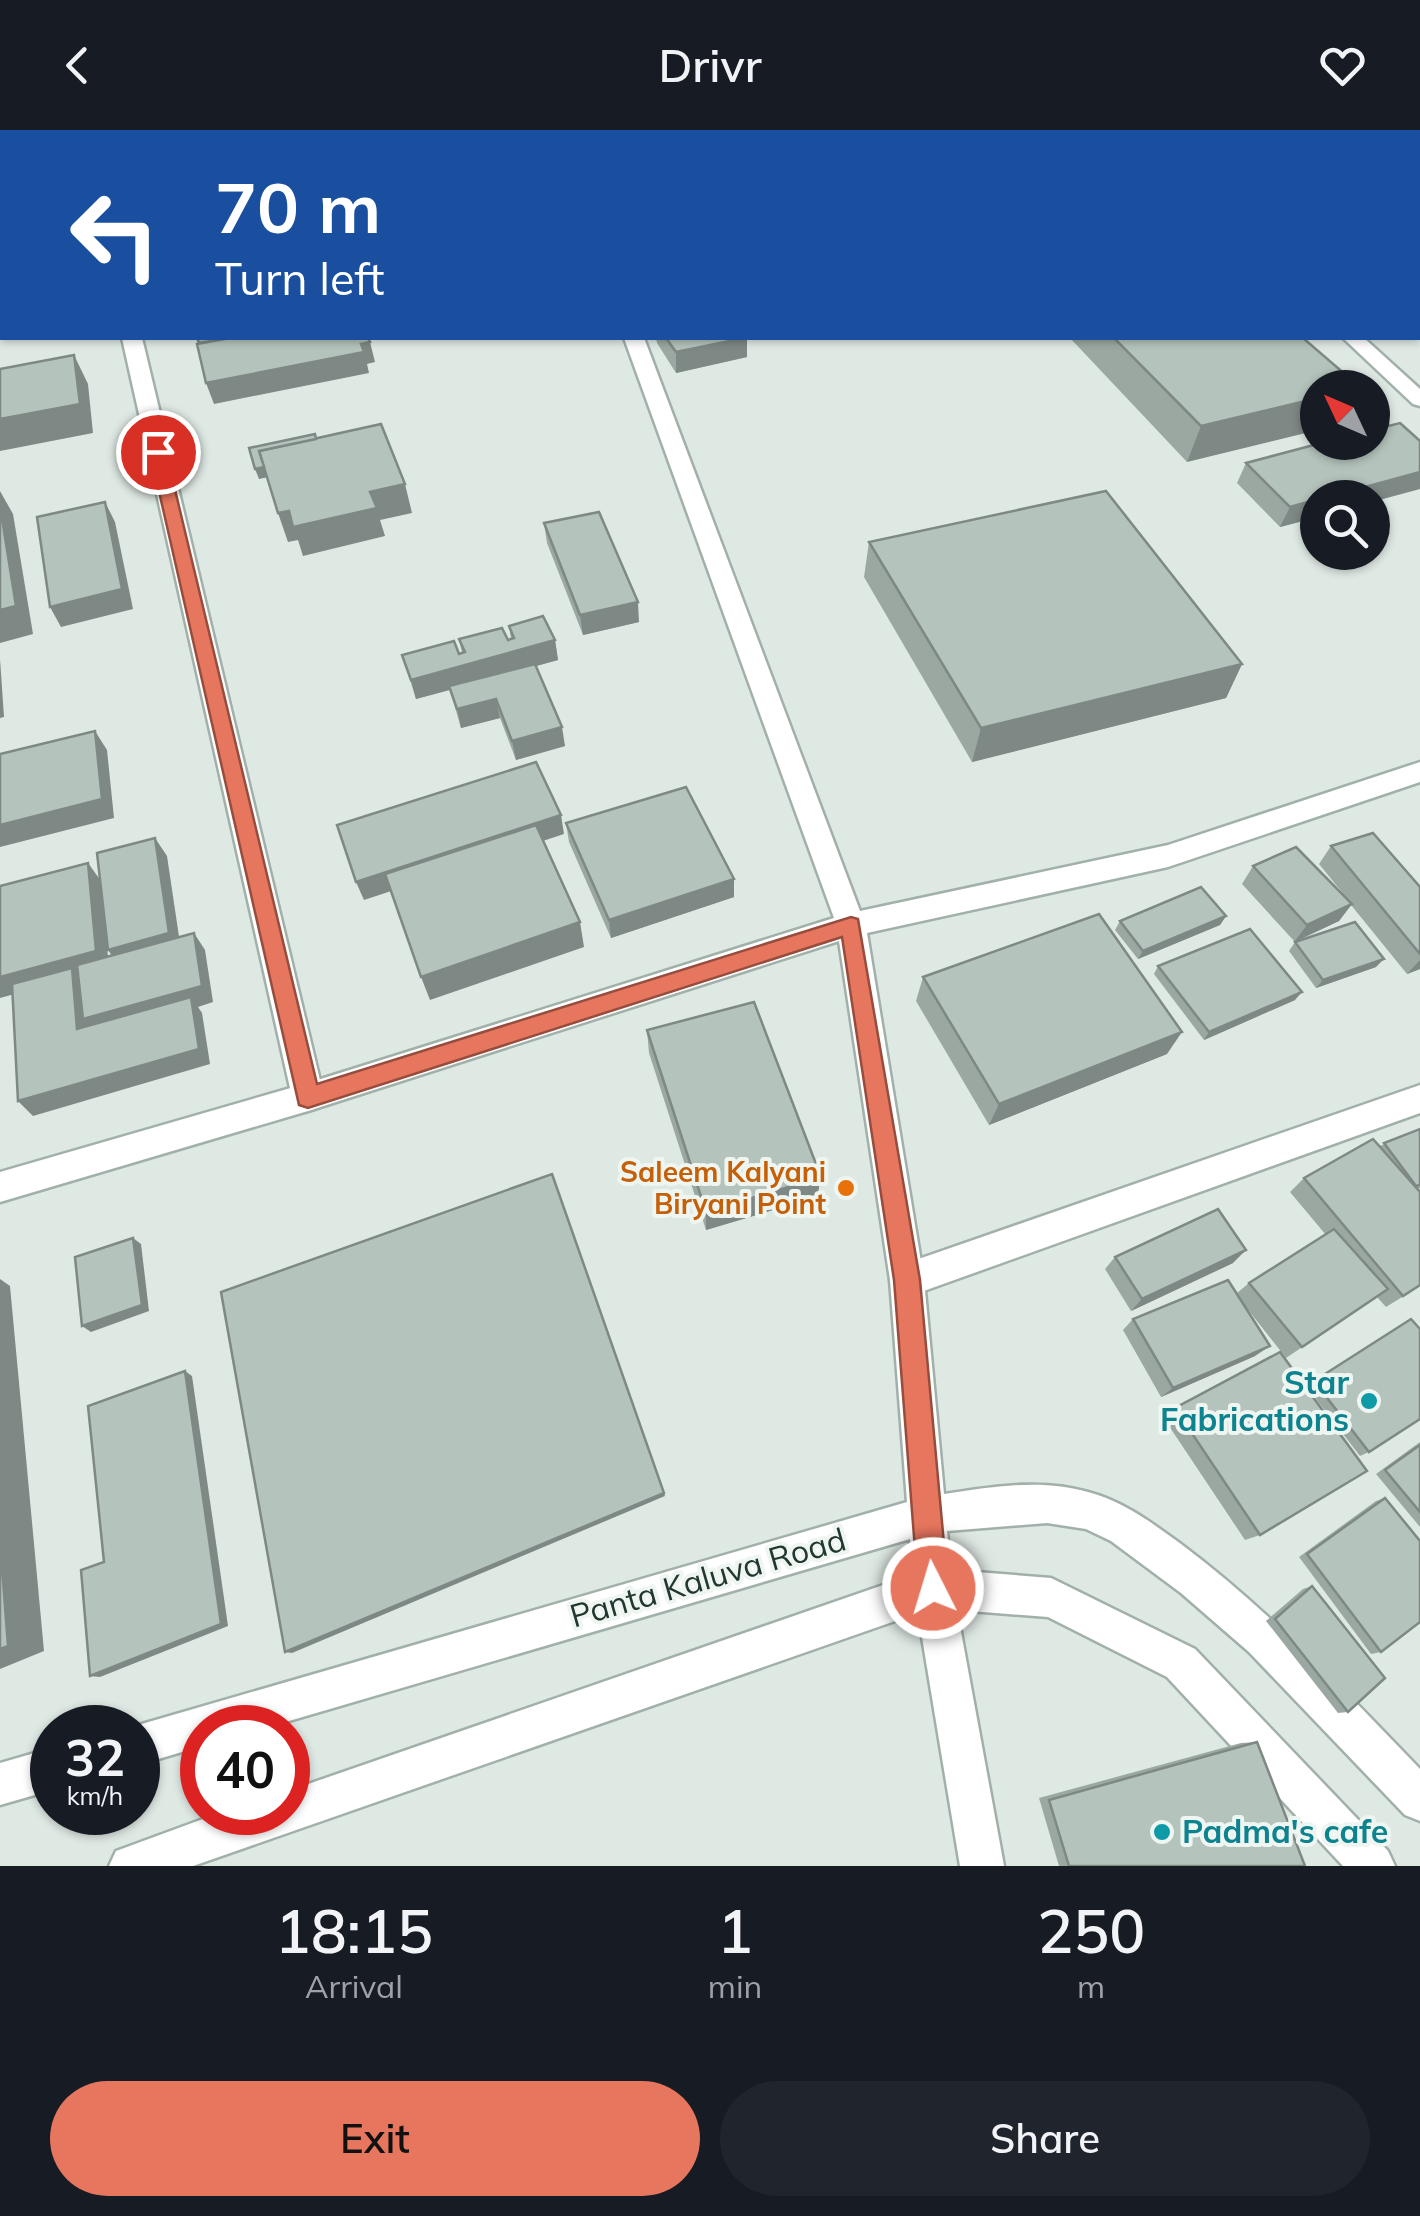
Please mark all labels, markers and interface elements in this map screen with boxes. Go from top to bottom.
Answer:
text: Drivr [658,37,762,93]
icon: back [50,38,105,93]
icon: heart [1315,38,1370,93]
text: 70 m [215,163,381,251]
icon: left [50,170,180,300]
text: Turn left [215,250,384,306]
north arrow [1300,370,1390,460]
map controls [1300,370,1390,570]
pin [116,410,201,495]
icon: arrive [131,425,186,480]
button: search [1300,480,1390,570]
place label: Saleem Kalyani Biryani Point [620,1154,826,1221]
marker: Saleem Kalyani Biryani Point [835,1177,857,1199]
place label: Star Fabrications [1160,1362,1349,1439]
marker: Star Fabrications [1358,1390,1380,1412]
street label: Panta Kaluva Road [565,1519,850,1636]
position arrow [881,1536,985,1640]
speed limit sign: 40 [180,1705,310,1835]
text: 32 [65,1726,125,1789]
text: km/h [67,1780,123,1811]
place label: Padma's cafe [1182,1811,1388,1851]
marker: Padma's cafe [1151,1821,1173,1843]
text: 18:15 [275,1893,433,1968]
text: 1 [717,1893,753,1968]
text: 250 [1037,1893,1145,1968]
text: Arrival [305,1966,403,2006]
text: min [708,1966,762,2006]
text: m [1077,1966,1105,2006]
button: Exit [50,2081,700,2196]
button: Share [720,2081,1370,2196]

